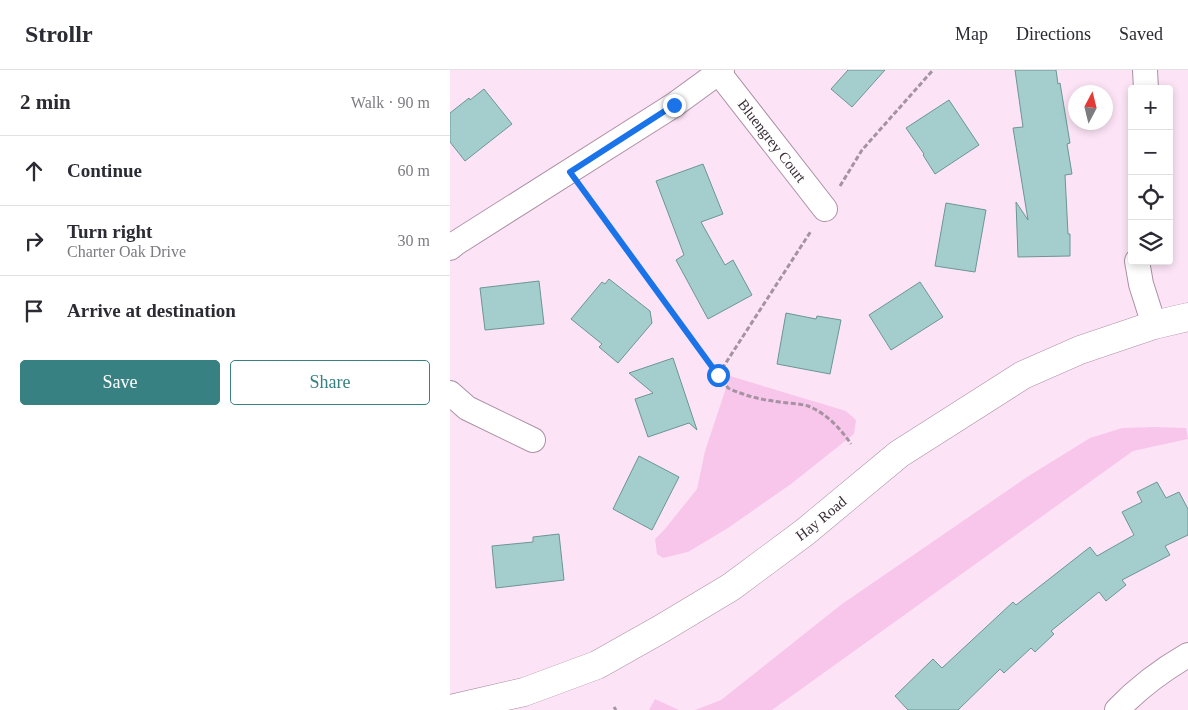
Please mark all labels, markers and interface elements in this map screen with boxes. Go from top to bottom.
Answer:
text: Strollr [25,21,93,47]
text: Map [955,24,988,44]
text: Directions [1016,24,1091,44]
text: Saved [1119,24,1163,44]
north arrow [1068,85,1113,130]
map controls [1128,85,1173,265]
button: + [1128,85,1173,130]
text: 2 min [20,90,71,114]
text: Walk · 90 m [351,94,430,111]
route end [663,94,686,117]
street label: Bluengrey Court [735,96,810,186]
button: − [1128,130,1173,175]
icon: ahead [20,157,48,185]
text: Continue [67,160,142,181]
text: 60 m [398,162,430,179]
button: locate [1128,175,1173,220]
button: layers [1128,220,1173,265]
text: Turn right [67,221,152,242]
icon: right [20,227,48,255]
text: 30 m [398,232,430,249]
text: Charter Oak Drive [67,243,186,260]
icon: arrive [20,297,48,325]
text: Arrive at destination [67,300,236,321]
button: Save [20,360,220,405]
button: Share [230,360,430,405]
route start [707,364,730,387]
street label: Hay Road [793,493,850,544]

